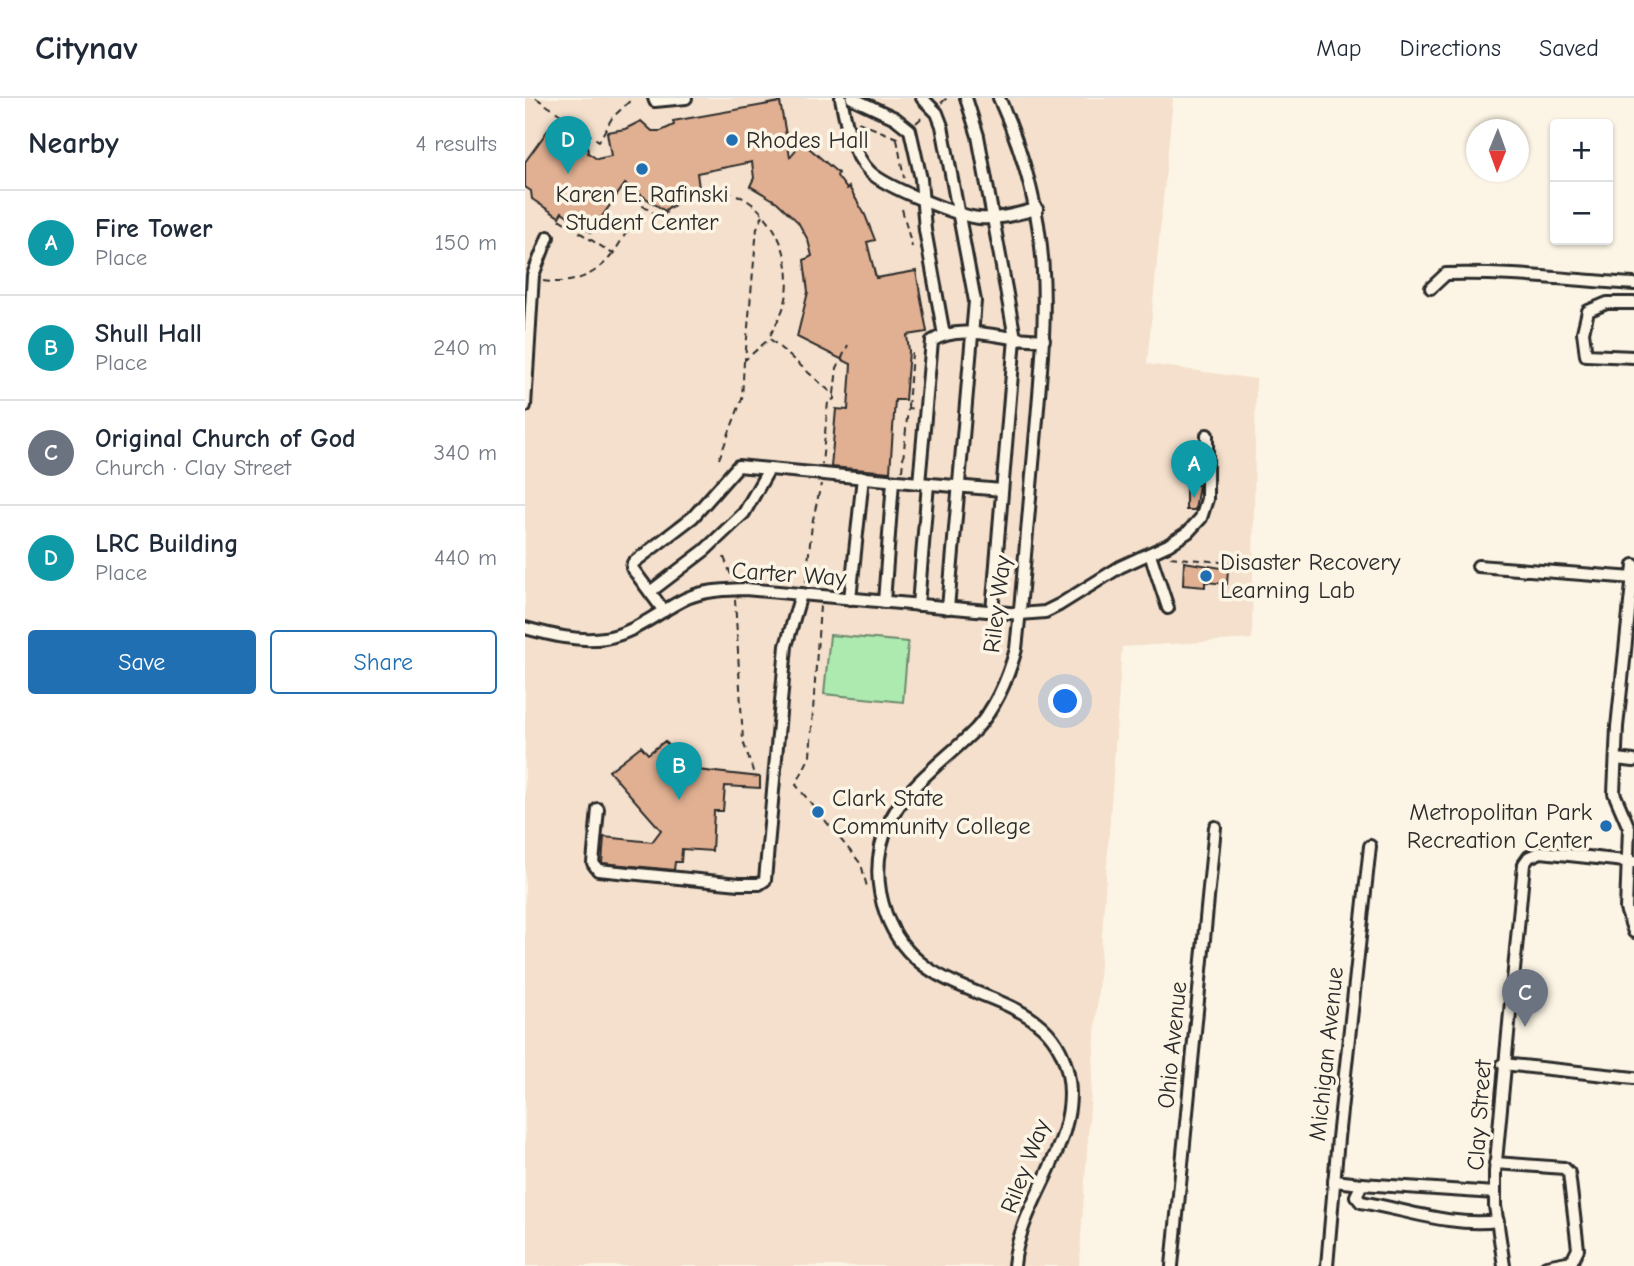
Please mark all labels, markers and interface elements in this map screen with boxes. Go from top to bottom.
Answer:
text: Citynav [35,29,138,67]
text: Map [1316,34,1362,62]
text: Directions [1400,34,1501,62]
text: Saved [1539,34,1599,62]
pin: D [545,116,591,174]
north arrow [1466,119,1529,182]
map controls [1550,119,1613,245]
button: + [1550,119,1613,182]
text: Nearby [28,126,119,161]
place label: Rhodes Hall [746,126,869,154]
text: 4 results [415,130,497,157]
marker: Rhodes Hall [724,132,740,148]
marker: Karen E. Rafinski Student Center [634,161,650,177]
place label: Karen E. Rafinski Student Center [555,180,729,236]
button: − [1550,182,1613,245]
text: Fire Tower [95,214,213,244]
text: A [45,229,57,256]
text: 150 m [435,229,497,256]
text: Place [95,244,147,271]
text: Shull Hall [95,319,202,349]
text: B [44,334,58,361]
text: 240 m [433,334,497,361]
text: Place [95,349,147,376]
text: Original Church of God [95,424,356,454]
text: C [44,439,58,466]
text: 340 m [434,439,497,466]
pin: A [1171,440,1217,498]
text: Church · Clay Street [95,454,291,481]
text: LRC Building [95,529,238,559]
text: D [44,544,58,571]
text: 440 m [434,544,497,571]
place label: Disaster Recovery Learning Lab [1220,548,1401,604]
street label: Riley Way [977,553,1017,654]
street label: Carter Way [731,556,847,592]
text: Place [95,559,147,586]
marker: Disaster Recovery Learning Lab [1198,568,1214,584]
button: Save [28,630,256,694]
button: Share [270,630,497,694]
your location [1048,684,1082,718]
pin: B [656,742,702,800]
place label: Clark State Community College [832,784,1030,840]
place label: Metropolitan Park Recreation Center [1407,798,1592,854]
marker: Clark State Community College [810,804,826,820]
marker: Metropolitan Park Recreation Center [1598,818,1614,834]
street label: Michigan Avenue [1303,966,1349,1142]
pin: C [1502,969,1548,1027]
street label: Ohio Avenue [1151,980,1193,1110]
street label: Clay Street [1461,1057,1497,1171]
street label: Riley Way [994,1115,1056,1217]

